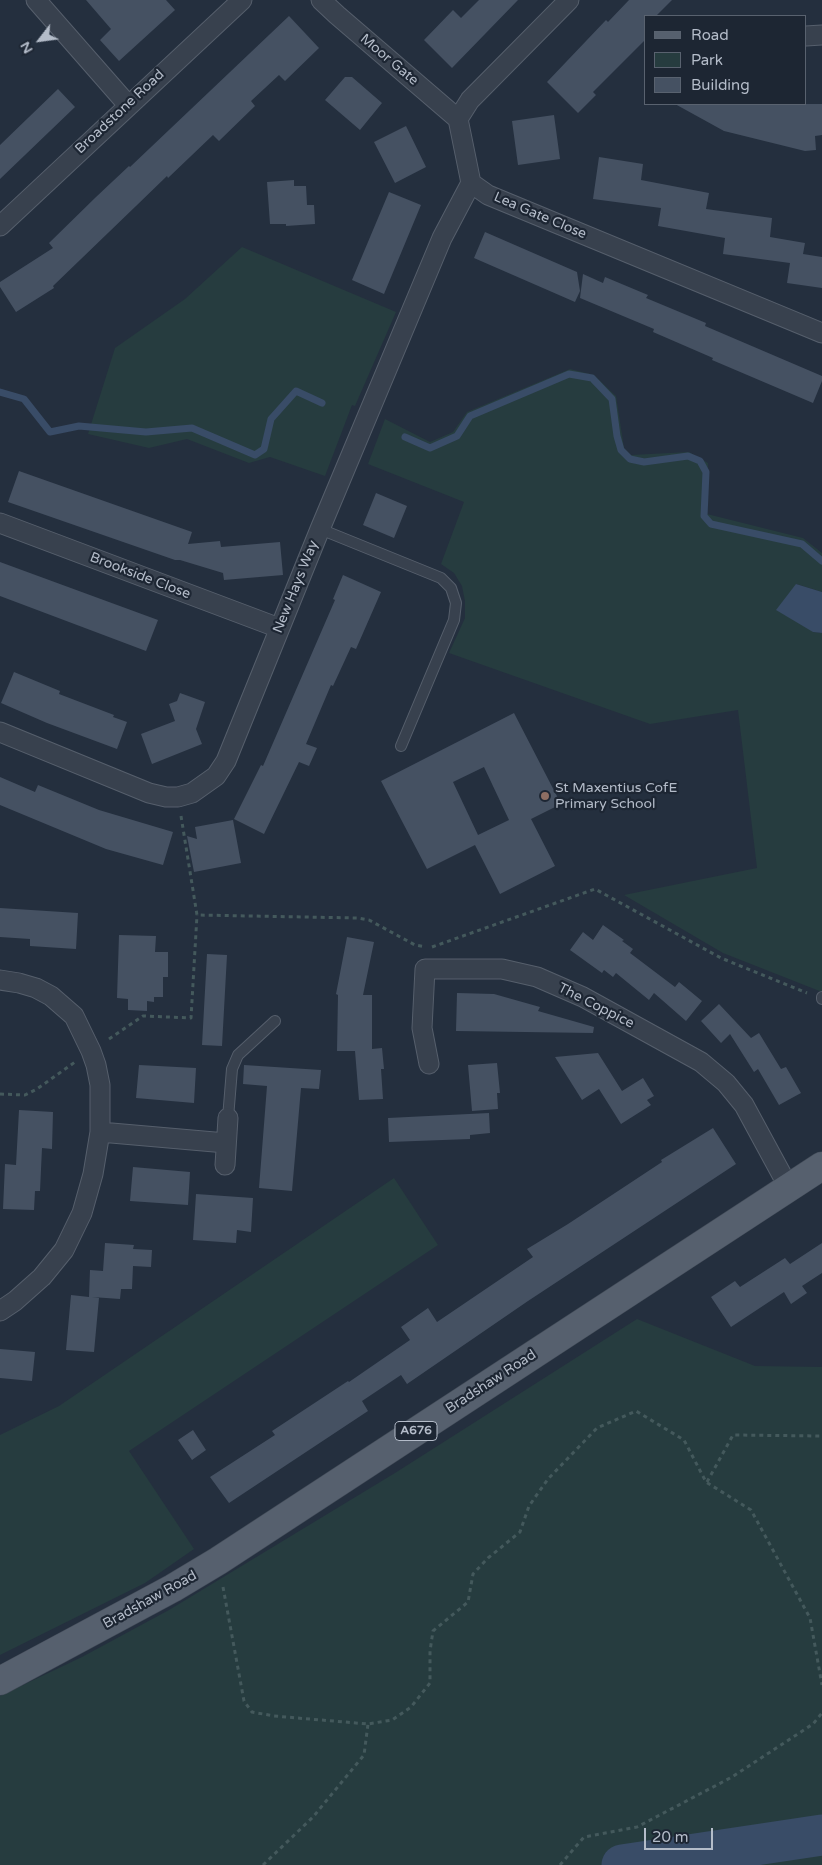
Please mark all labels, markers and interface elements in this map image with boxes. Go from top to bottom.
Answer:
north arrow [15,15,65,65]
legend [644,15,807,105]
text: Road [691,26,729,44]
street label: Moor Gate [356,31,422,89]
text: N [16,39,37,57]
text: Park [691,51,723,69]
street label: Broadstone Road [72,66,168,158]
text: Building [691,76,750,94]
street label: Lea Gate Close [491,189,589,243]
street label: New Hays Way [270,538,322,636]
street label: Brookside Close [87,549,193,603]
place label: St Maxentius CofE Primary School [555,780,677,812]
marker: St Maxentius CofE Primary School [539,790,551,802]
street label: The Coppice [555,980,637,1032]
street label: Bradshaw Road [443,1346,539,1418]
road number: A676 [395,1422,437,1440]
street label: Bradshaw Road [100,1567,200,1633]
scale bar [647,1818,716,1850]
text: 20 m [652,1828,689,1846]

